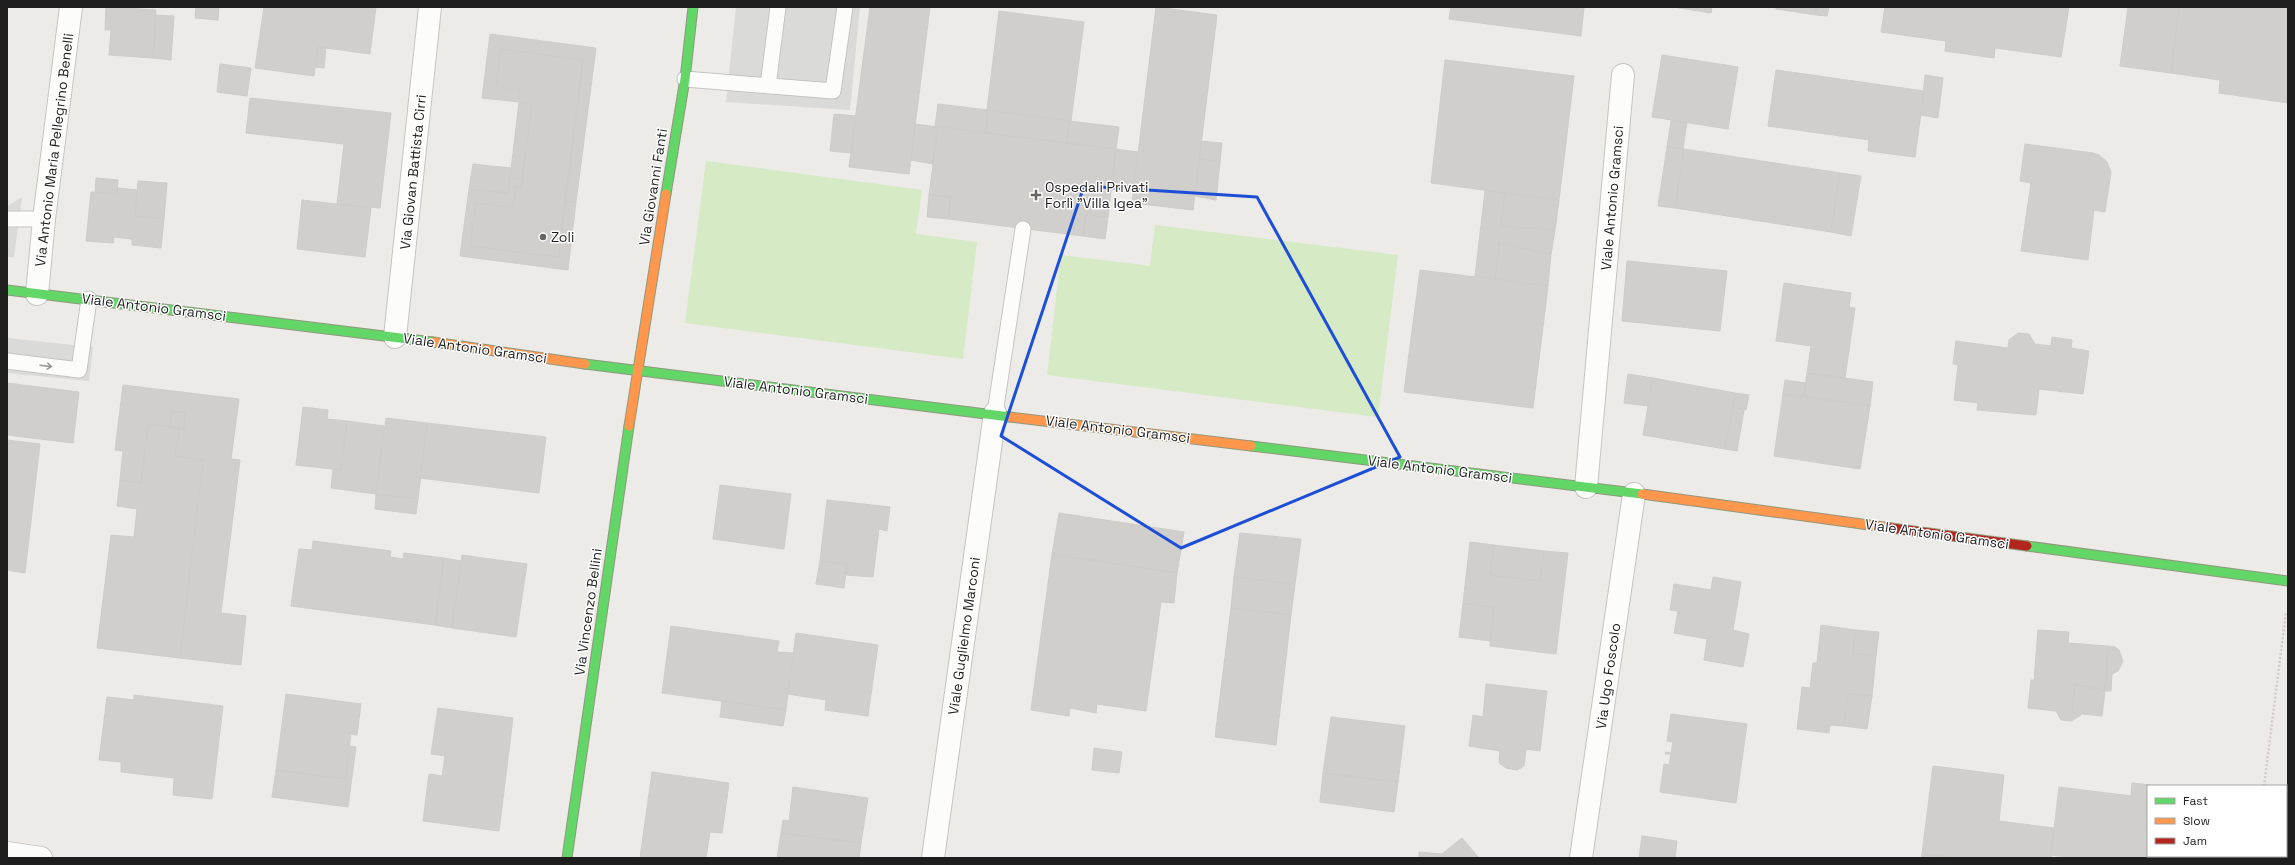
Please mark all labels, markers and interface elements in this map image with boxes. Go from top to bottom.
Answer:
street label: Via Antonio Maria Pellegrino Benelli [31,32,77,268]
street label: Via Giovan Battista Cirri [396,94,430,250]
street label: Viale Antonio Gramsci [1597,125,1627,271]
street label: Via Giovanni Fanti [635,127,671,247]
place label: Ospedali Privati Forlì "Villa Igea" [1045,178,1149,212]
marker: Ospedali Privati Forlì "Villa Igea" [1030,189,1042,201]
place label: Zoli [551,228,574,246]
marker: Zoli [538,232,548,242]
street label: Viale Antonio Gramsci [81,289,227,325]
street label: Viale Antonio Gramsci [402,329,548,367]
one-way arrow [39,362,52,370]
street label: Viale Antonio Gramsci [723,372,869,408]
street label: Viale Antonio Gramsci [1045,411,1191,447]
street label: Viale Antonio Gramsci [1367,451,1513,487]
street label: Viale Antonio Gramsci [1864,515,2010,553]
street label: Via Vincenzo Bellini [570,547,606,677]
street label: Viale Guglielmo Marconi [944,556,984,716]
street label: Via Ugo Foscolo [1592,622,1624,730]
legend [2147,785,2287,857]
text: Fast [2183,793,2208,809]
text: Slow [2183,813,2210,829]
text: Jam [2183,833,2207,849]

